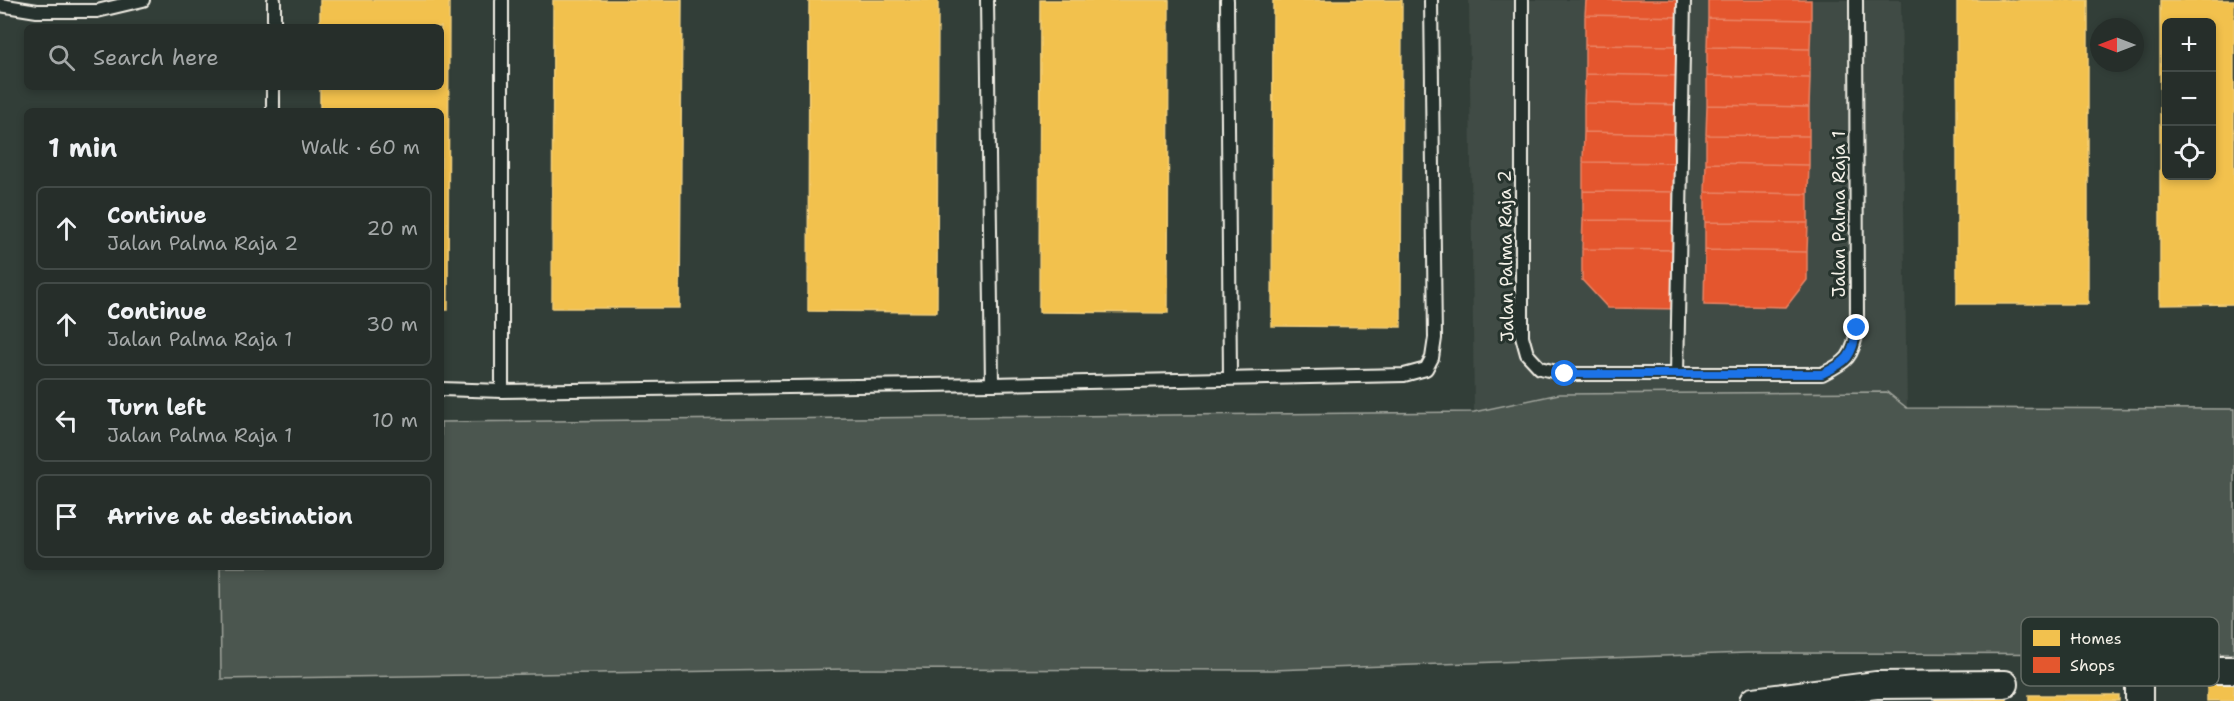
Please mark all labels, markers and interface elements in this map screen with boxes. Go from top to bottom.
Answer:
north arrow [2090,18,2144,72]
map controls [2162,18,2216,180]
button: + [2162,18,2216,72]
search box [24,24,444,90]
icon: search [45,41,78,74]
text: Search here [93,43,219,72]
button: − [2162,72,2216,126]
button: locate [2162,126,2216,180]
text: 1 min [48,130,117,165]
street label: Jalan Palma Raja 1 [1827,131,1851,297]
text: Walk · 60 m [301,134,420,160]
street label: Jalan Palma Raja 2 [1493,170,1519,342]
text: Continue [107,201,207,230]
icon: ahead [50,212,83,245]
text: 20 m [367,215,418,241]
text: Jalan Palma Raja 2 [107,230,298,256]
text: Continue [107,297,207,326]
icon: ahead [50,308,83,341]
text: 30 m [366,311,418,337]
route end [1843,314,1869,340]
text: Jalan Palma Raja 1 [107,326,293,352]
route start [1551,360,1577,386]
text: Turn left [107,393,206,422]
icon: left [50,404,83,437]
text: 10 m [372,407,418,433]
text: Jalan Palma Raja 1 [107,422,293,448]
icon: arrive [50,500,83,533]
text: Arrive at destination [107,502,353,531]
legend [2021,617,2219,686]
text: Homes [2070,628,2122,649]
text: Shops [2070,655,2115,676]

